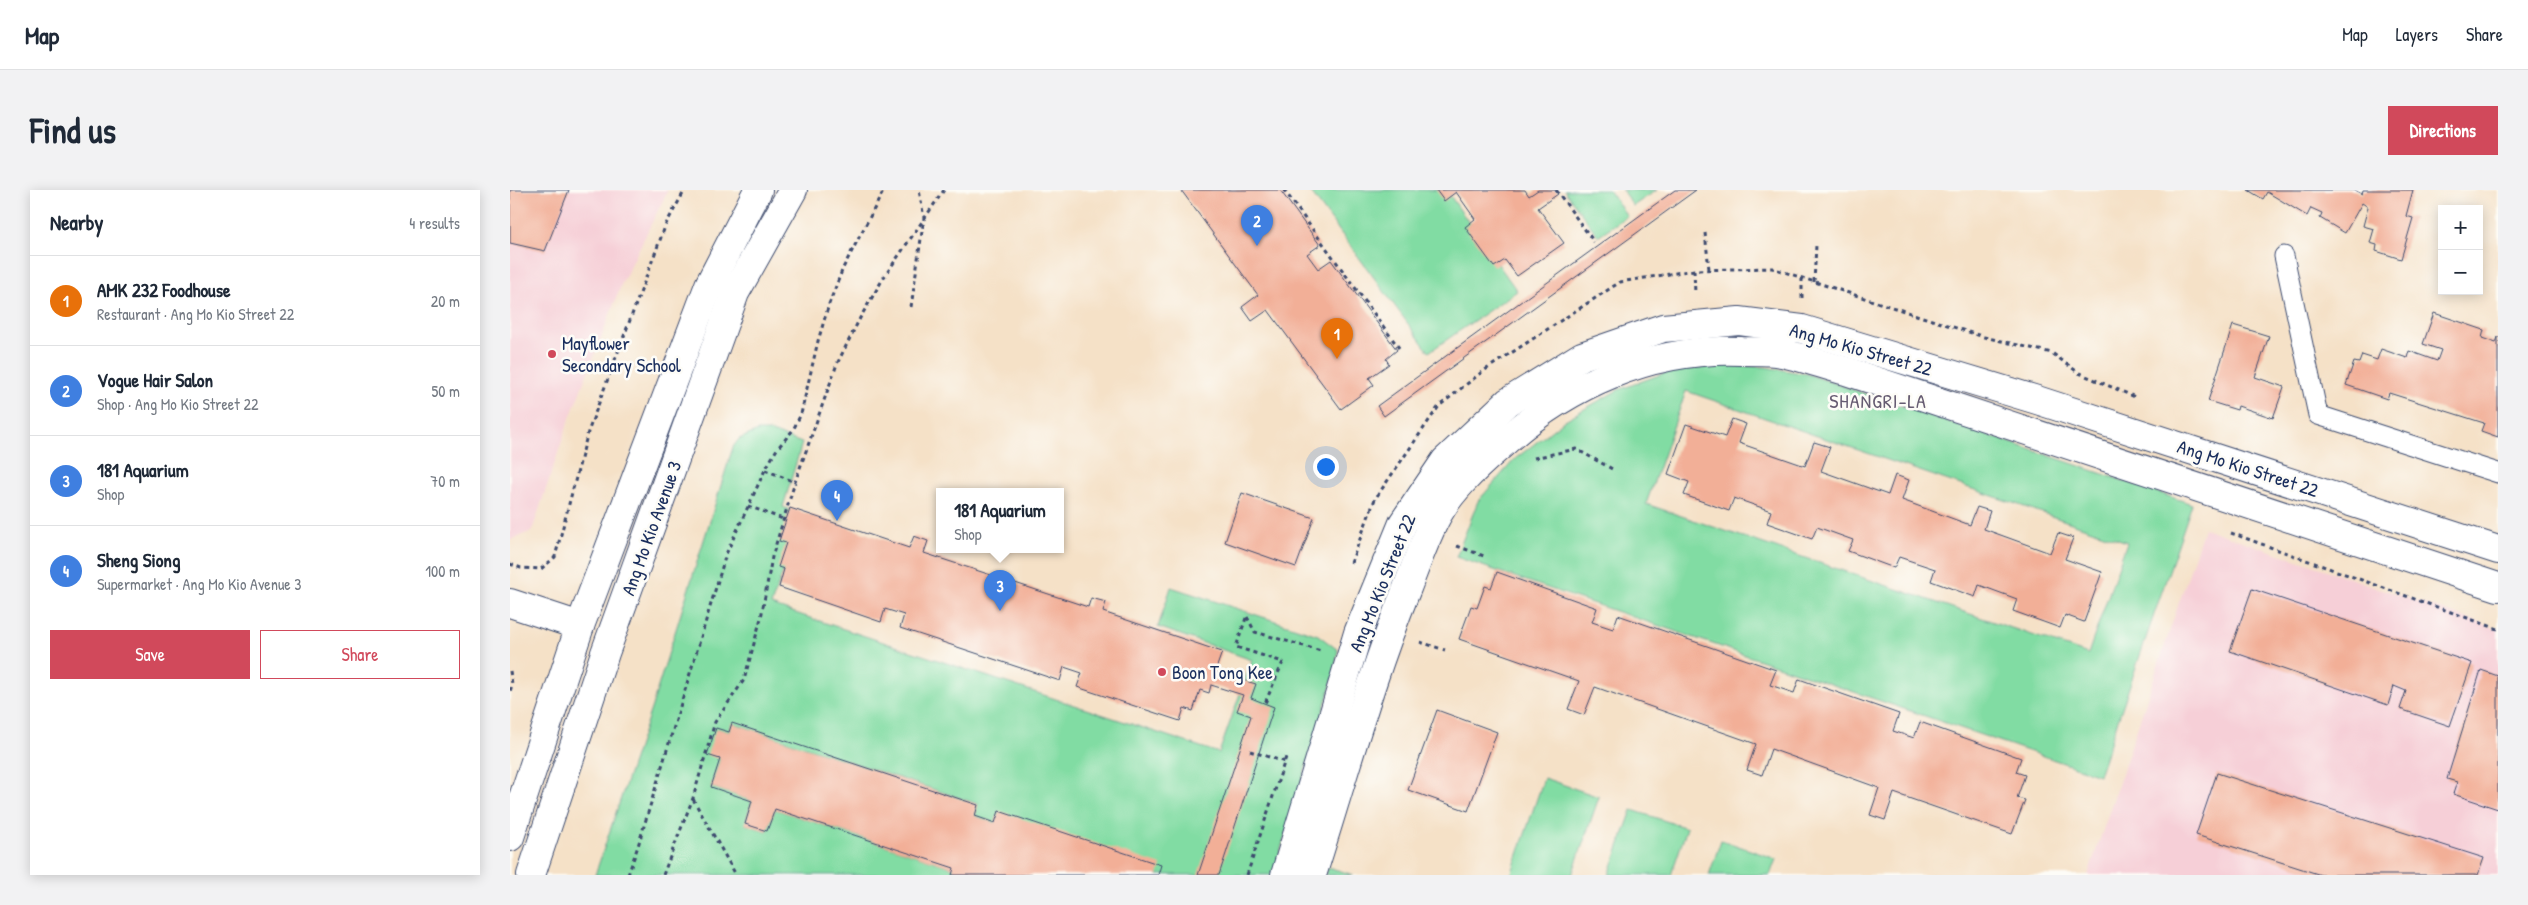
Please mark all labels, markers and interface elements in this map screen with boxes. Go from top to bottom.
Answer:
text: Map [25,19,59,51]
text: Map [2342,22,2368,47]
text: Layers [2396,22,2438,47]
text: Share [2466,22,2503,47]
button: Directions [2388,106,2498,155]
text: Find us [30,107,116,154]
pin: 2 [1241,205,1273,246]
map controls [2438,205,2483,295]
button: + [2438,205,2483,250]
text: Nearby [50,208,103,237]
text: 4 results [409,212,460,234]
button: − [2438,250,2483,295]
text: AMK 232 Foodhouse [97,277,231,303]
text: 1 [63,290,69,312]
text: 20 m [431,290,460,312]
text: Restaurant · Ang Mo Kio Street 22 [97,303,294,325]
street label: Ang Mo Kio Street 22 [1787,316,1935,382]
pin: 1 [1321,318,1353,359]
place label: Mayflower Secondary School [562,330,682,378]
marker: Mayflower Secondary School [546,348,558,360]
text: Vogue Hair Salon [97,367,213,393]
text: 2 [62,380,70,402]
text: 50 m [432,380,460,402]
district label: SHANGRI-LA [1829,387,1927,414]
text: Shop · Ang Mo Kio Street 22 [97,393,258,415]
street label: Ang Mo Kio Street 22 [2174,433,2322,503]
your location [1313,454,1339,480]
text: 181 Aquarium [97,457,189,483]
street label: Ang Mo Kio Avenue 3 [615,457,687,599]
text: 3 [62,470,70,492]
text: 70 m [430,470,460,492]
pin: 4 [821,480,853,521]
text: Shop [97,483,124,505]
popup [936,488,1064,553]
text: 181 Aquarium [954,497,1046,523]
street label: Ang Mo Kio Street 22 [1342,510,1422,656]
text: Shop [954,523,982,545]
text: Sheng Siong [97,547,180,573]
text: 4 [63,560,69,582]
text: 100 m [425,560,460,582]
pin: 3 [984,570,1016,611]
text: Supermarket · Ang Mo Kio Avenue 3 [97,573,302,595]
button: Save [50,630,250,679]
button: Share [260,630,460,679]
place label: Boon Tong Kee [1172,659,1273,685]
marker: Boon Tong Kee [1156,666,1168,678]

